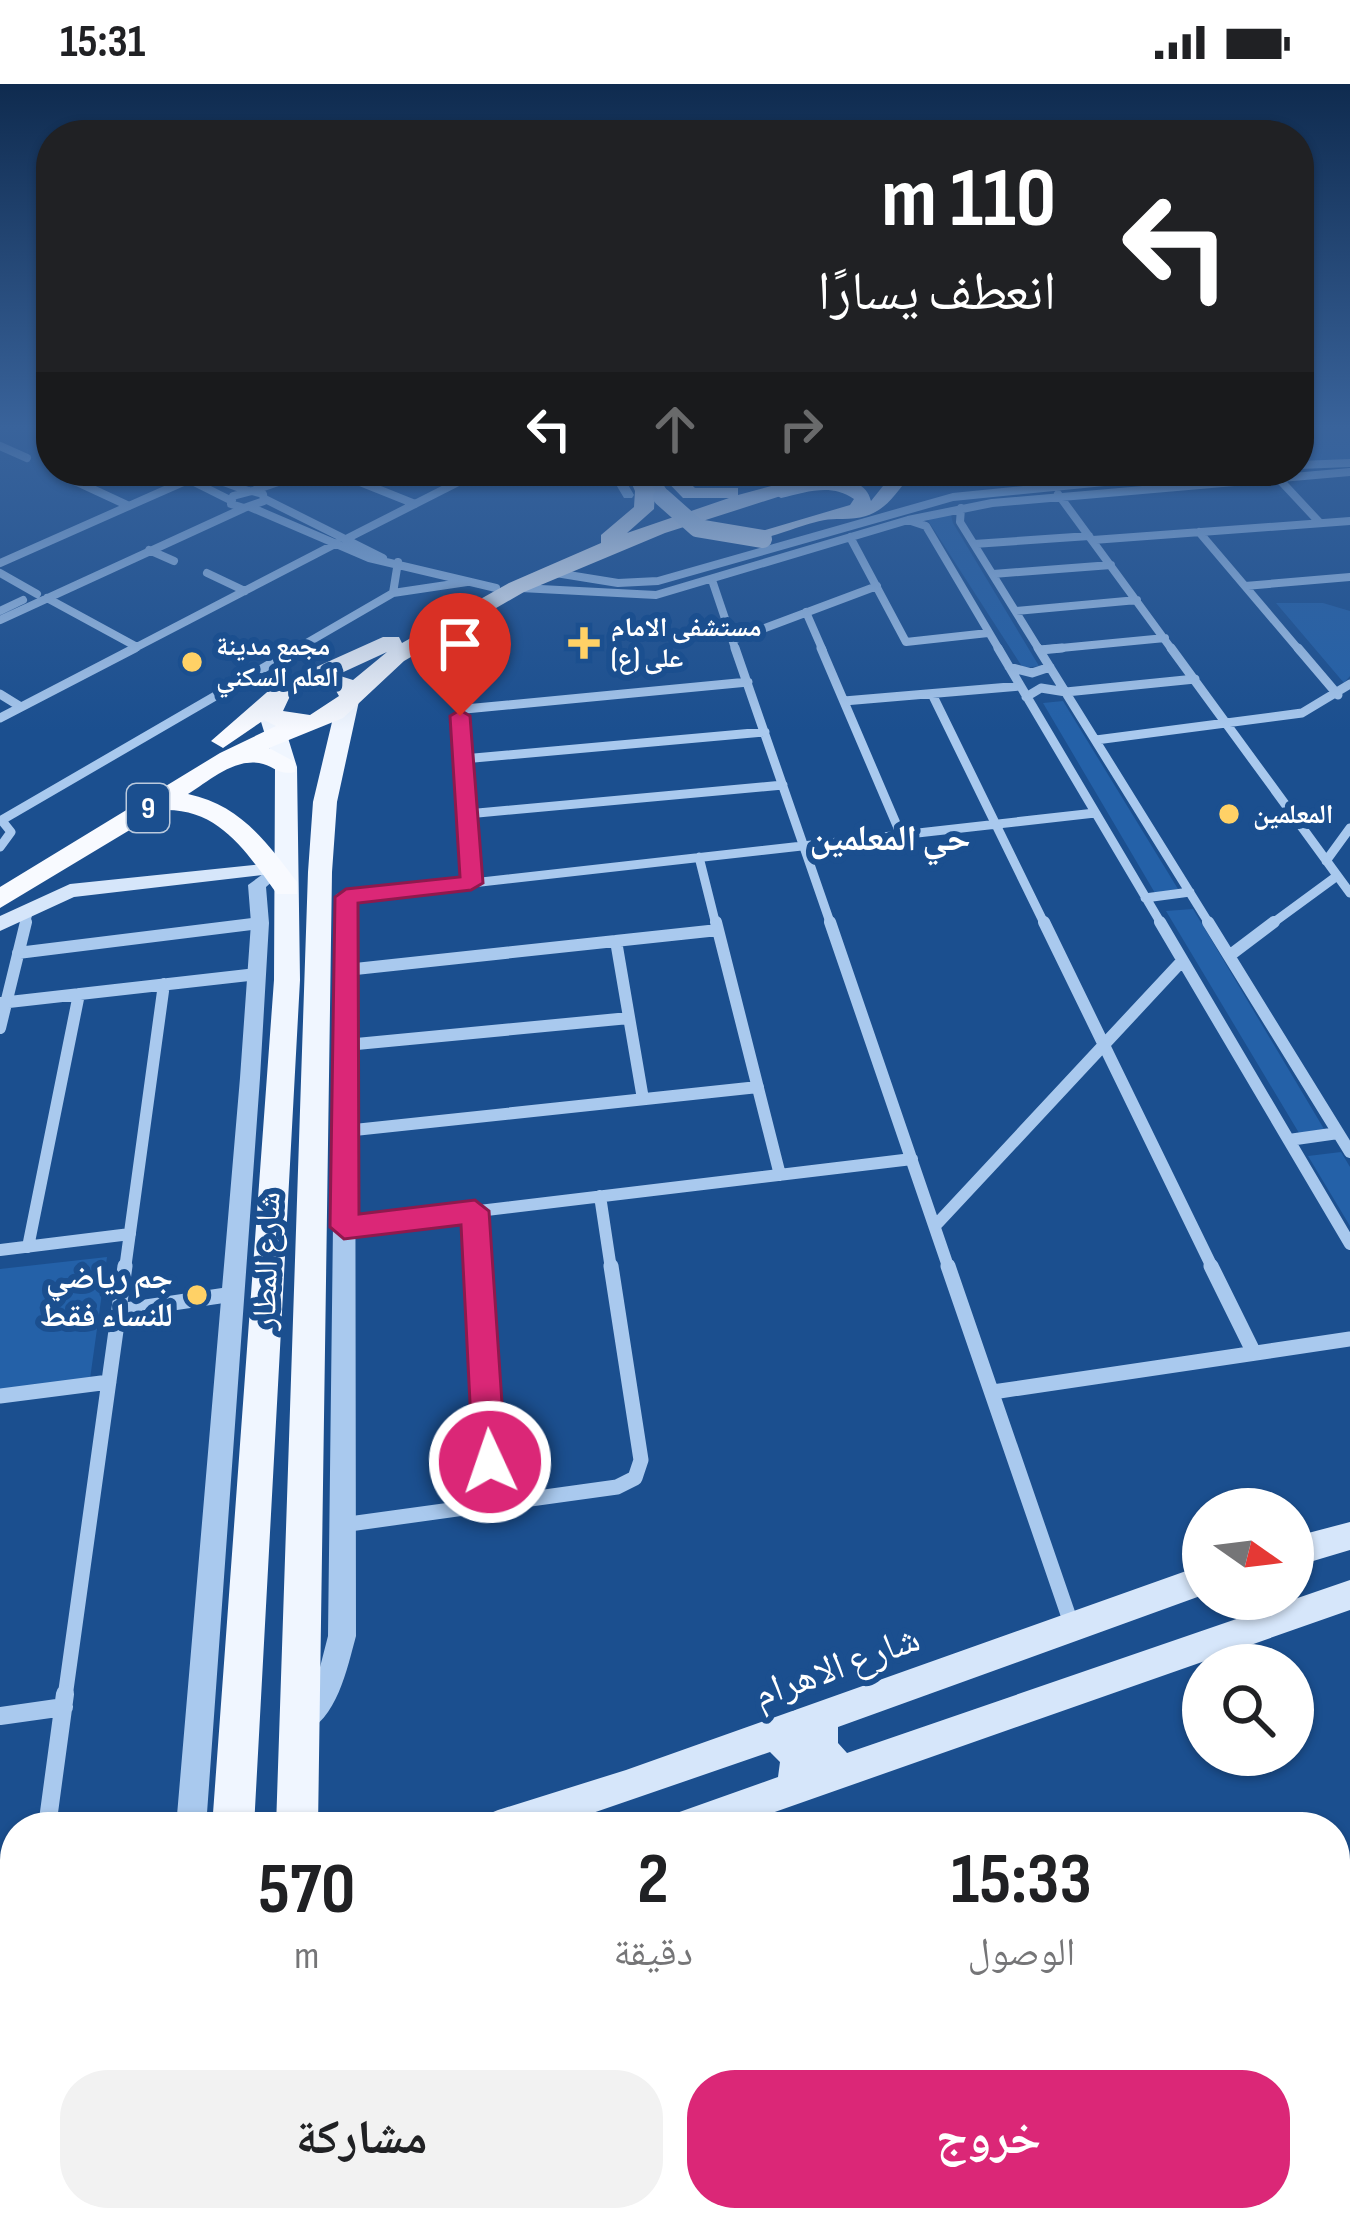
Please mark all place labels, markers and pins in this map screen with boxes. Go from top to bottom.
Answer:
pin [409,593,511,716]
place label: مستشفی الامام علی (ع) [611,612,762,675]
marker: مستشفی الامام علی (ع) [568,627,600,659]
place label: مجمع مدينة العلم السكني [216,631,339,698]
marker: مجمع مدينة العلم السكني [179,649,205,675]
place label: المعلمين [1253,799,1333,831]
marker: المعلمين [1216,801,1242,827]
place label: جم رياضي للنساء فقط [40,1258,173,1336]
marker: جم رياضي للنساء فقط [184,1282,210,1308]

